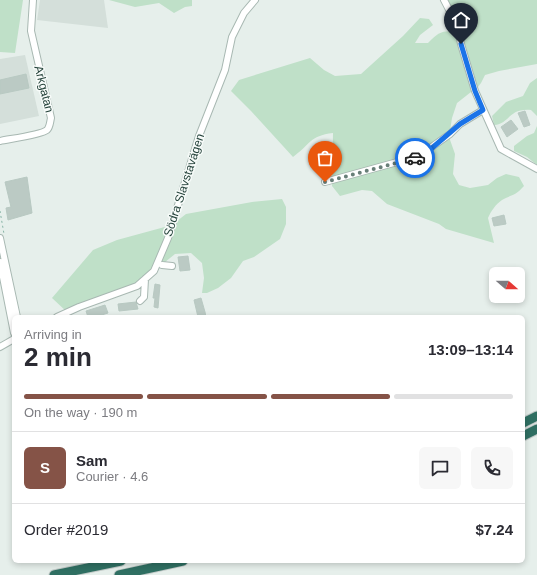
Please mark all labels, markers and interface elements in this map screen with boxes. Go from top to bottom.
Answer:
pin [444,3,478,44]
icon: home [450,9,472,31]
street label: Arkgatan [31,64,57,114]
street label: Södra Slavstavägen [161,132,207,238]
courier [395,138,435,178]
pin [308,141,342,182]
icon: bag [314,147,336,169]
icon: car [404,147,426,169]
north arrow [489,267,525,303]
map controls [489,267,525,303]
text: Arriving in [24,327,82,342]
text: 13:09–13:14 [428,341,513,358]
text: 2 min [24,342,92,372]
text: On the way · 190 m [24,405,137,420]
button: chat [419,447,461,489]
button: phone [471,447,513,489]
text: Sam [76,452,108,469]
text: S [40,459,50,476]
text: Courier · 4.6 [76,469,148,484]
text: Order #2019 [24,521,108,538]
text: $7.24 [475,521,513,538]

